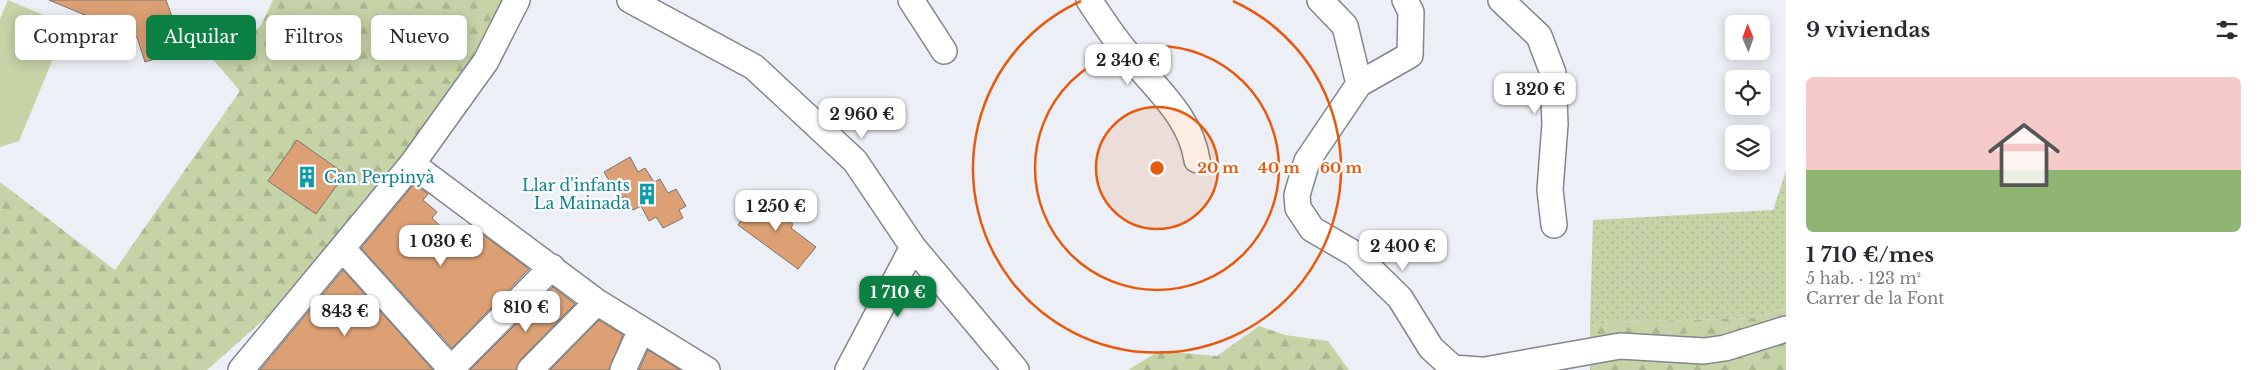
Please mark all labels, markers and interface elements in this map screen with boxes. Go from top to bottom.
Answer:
chip: Comprar [15,15,136,60]
chip: Alquilar [146,15,256,60]
chip: Filtros [266,15,361,60]
chip: Nuevo [371,15,467,60]
north arrow [1725,15,1770,60]
map controls [1725,15,1770,170]
icon: filters [2213,16,2241,44]
text: 9 viviendas [1806,17,1930,43]
pin: 2 340 € [1082,44,1174,86]
text: 2 340 € [1096,50,1160,70]
button: locate [1725,70,1770,115]
pin: 1 320 € [1489,72,1581,115]
text: 1 320 € [1505,79,1565,99]
pin: 2 960 € [816,98,908,140]
text: 2 960 € [830,104,894,124]
icon: home [1979,110,2069,200]
button: layers [1725,125,1770,170]
text: 20 m [1197,158,1239,177]
text: 40 m [1258,158,1300,177]
text: 60 m [1320,158,1362,177]
centre of rings [1148,159,1166,177]
building icon: Can Perpinyà [294,164,320,190]
place label: Can Perpinyà [324,167,435,187]
place label: Llar d'infants La Mainada [522,175,630,213]
building icon: Llar d'infants La Mainada [634,181,660,207]
pin: 1 250 € [730,190,822,232]
text: 1 250 € [746,196,806,216]
pin: 1 030 € [395,224,487,267]
pin: 2 400 € [1357,230,1449,272]
text: 1 030 € [410,231,472,251]
text: 2 400 € [1370,236,1436,256]
text: 1 710 €/mes [1806,242,1934,268]
text: 5 hab. · 123 m² [1806,268,1921,288]
pin: 1 710 € [852,276,944,318]
text: 1 710 € [870,282,926,302]
text: Carrer de la Font [1806,288,1944,308]
pin: 810 € [491,290,561,333]
pin: 843 € [310,294,380,337]
text: 810 € [503,297,549,317]
text: 843 € [321,301,369,321]

